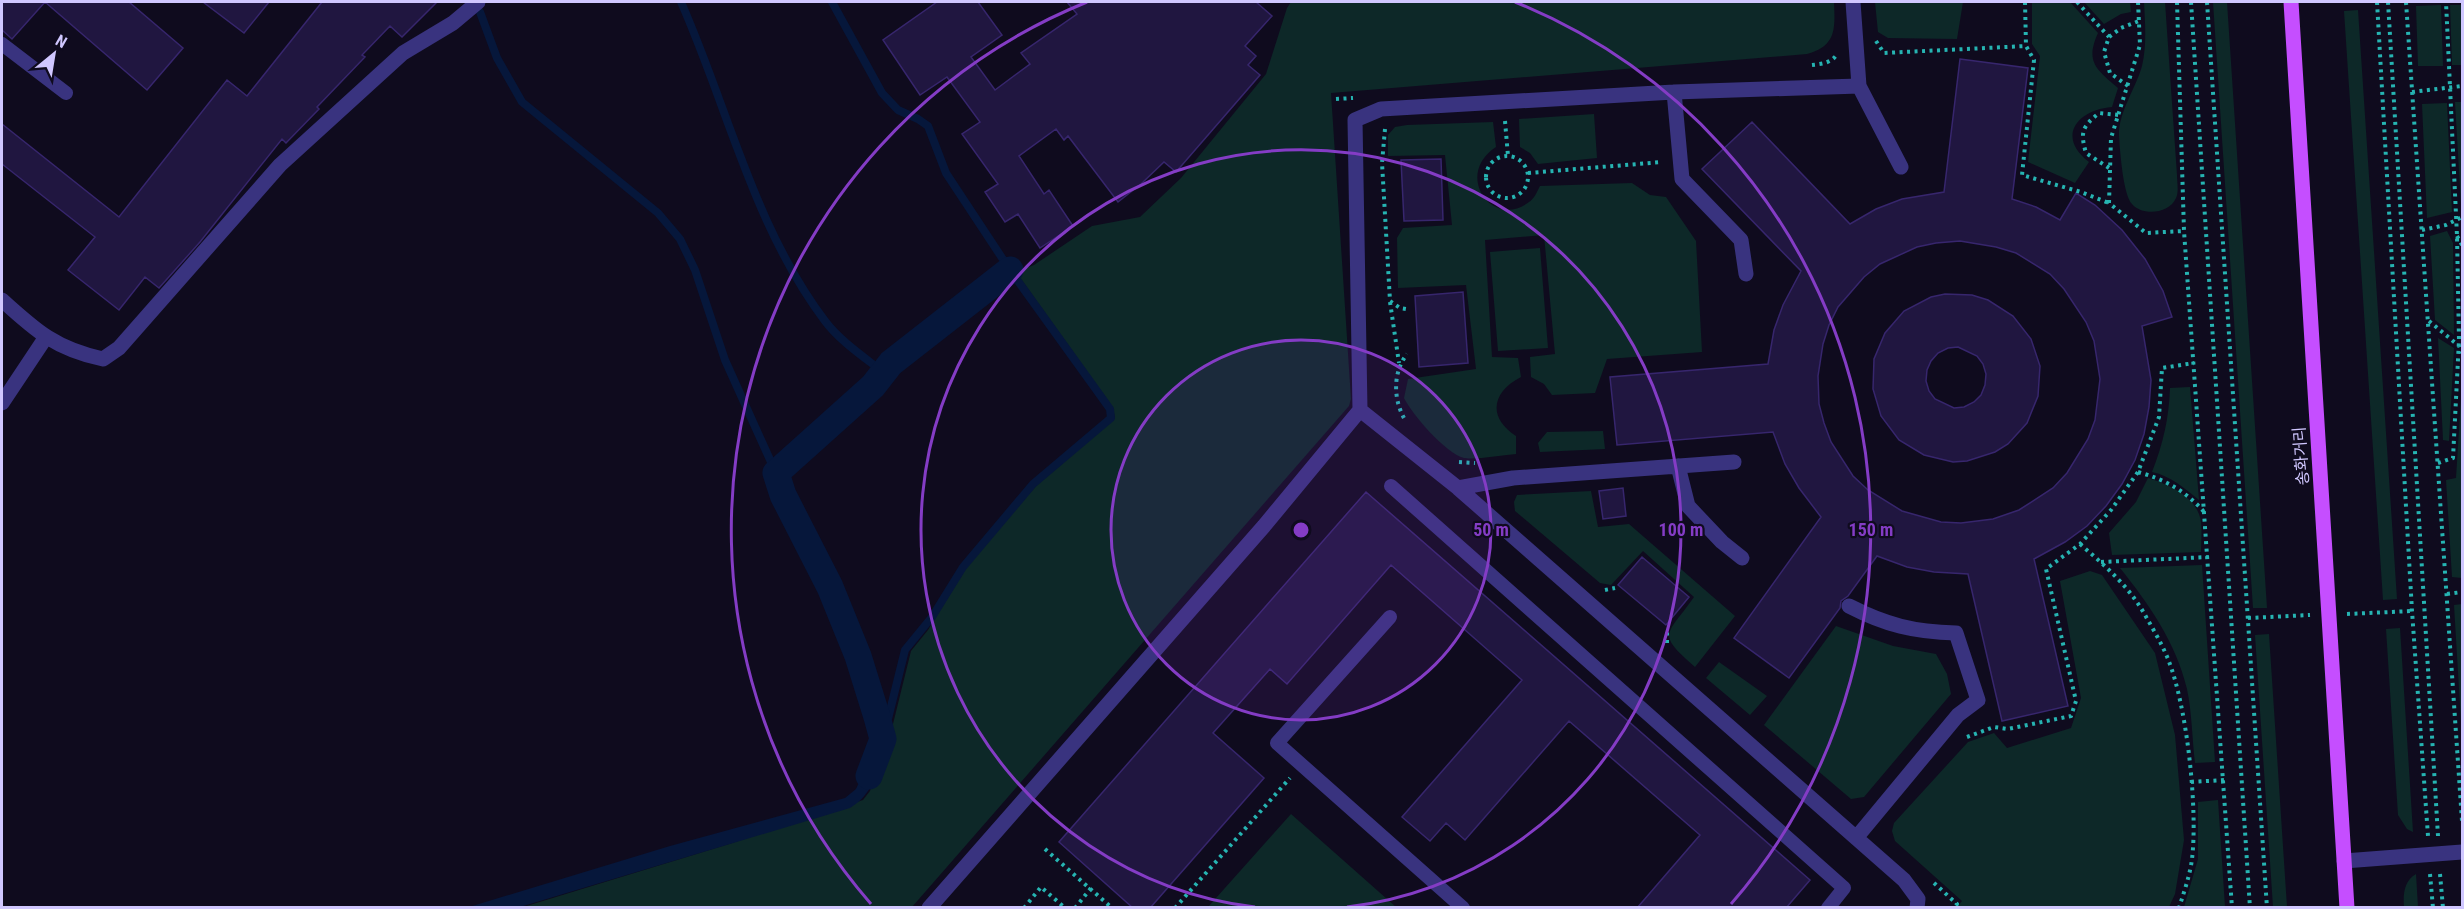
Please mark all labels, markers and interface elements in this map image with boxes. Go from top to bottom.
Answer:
north arrow [24,24,84,84]
text: N [52,31,70,52]
street label: 송화거리 [2289,426,2313,486]
text: 50 m [1473,519,1509,540]
text: 100 m [1659,519,1703,540]
text: 150 m [1849,519,1893,540]
centre of rings [1291,520,1311,540]

